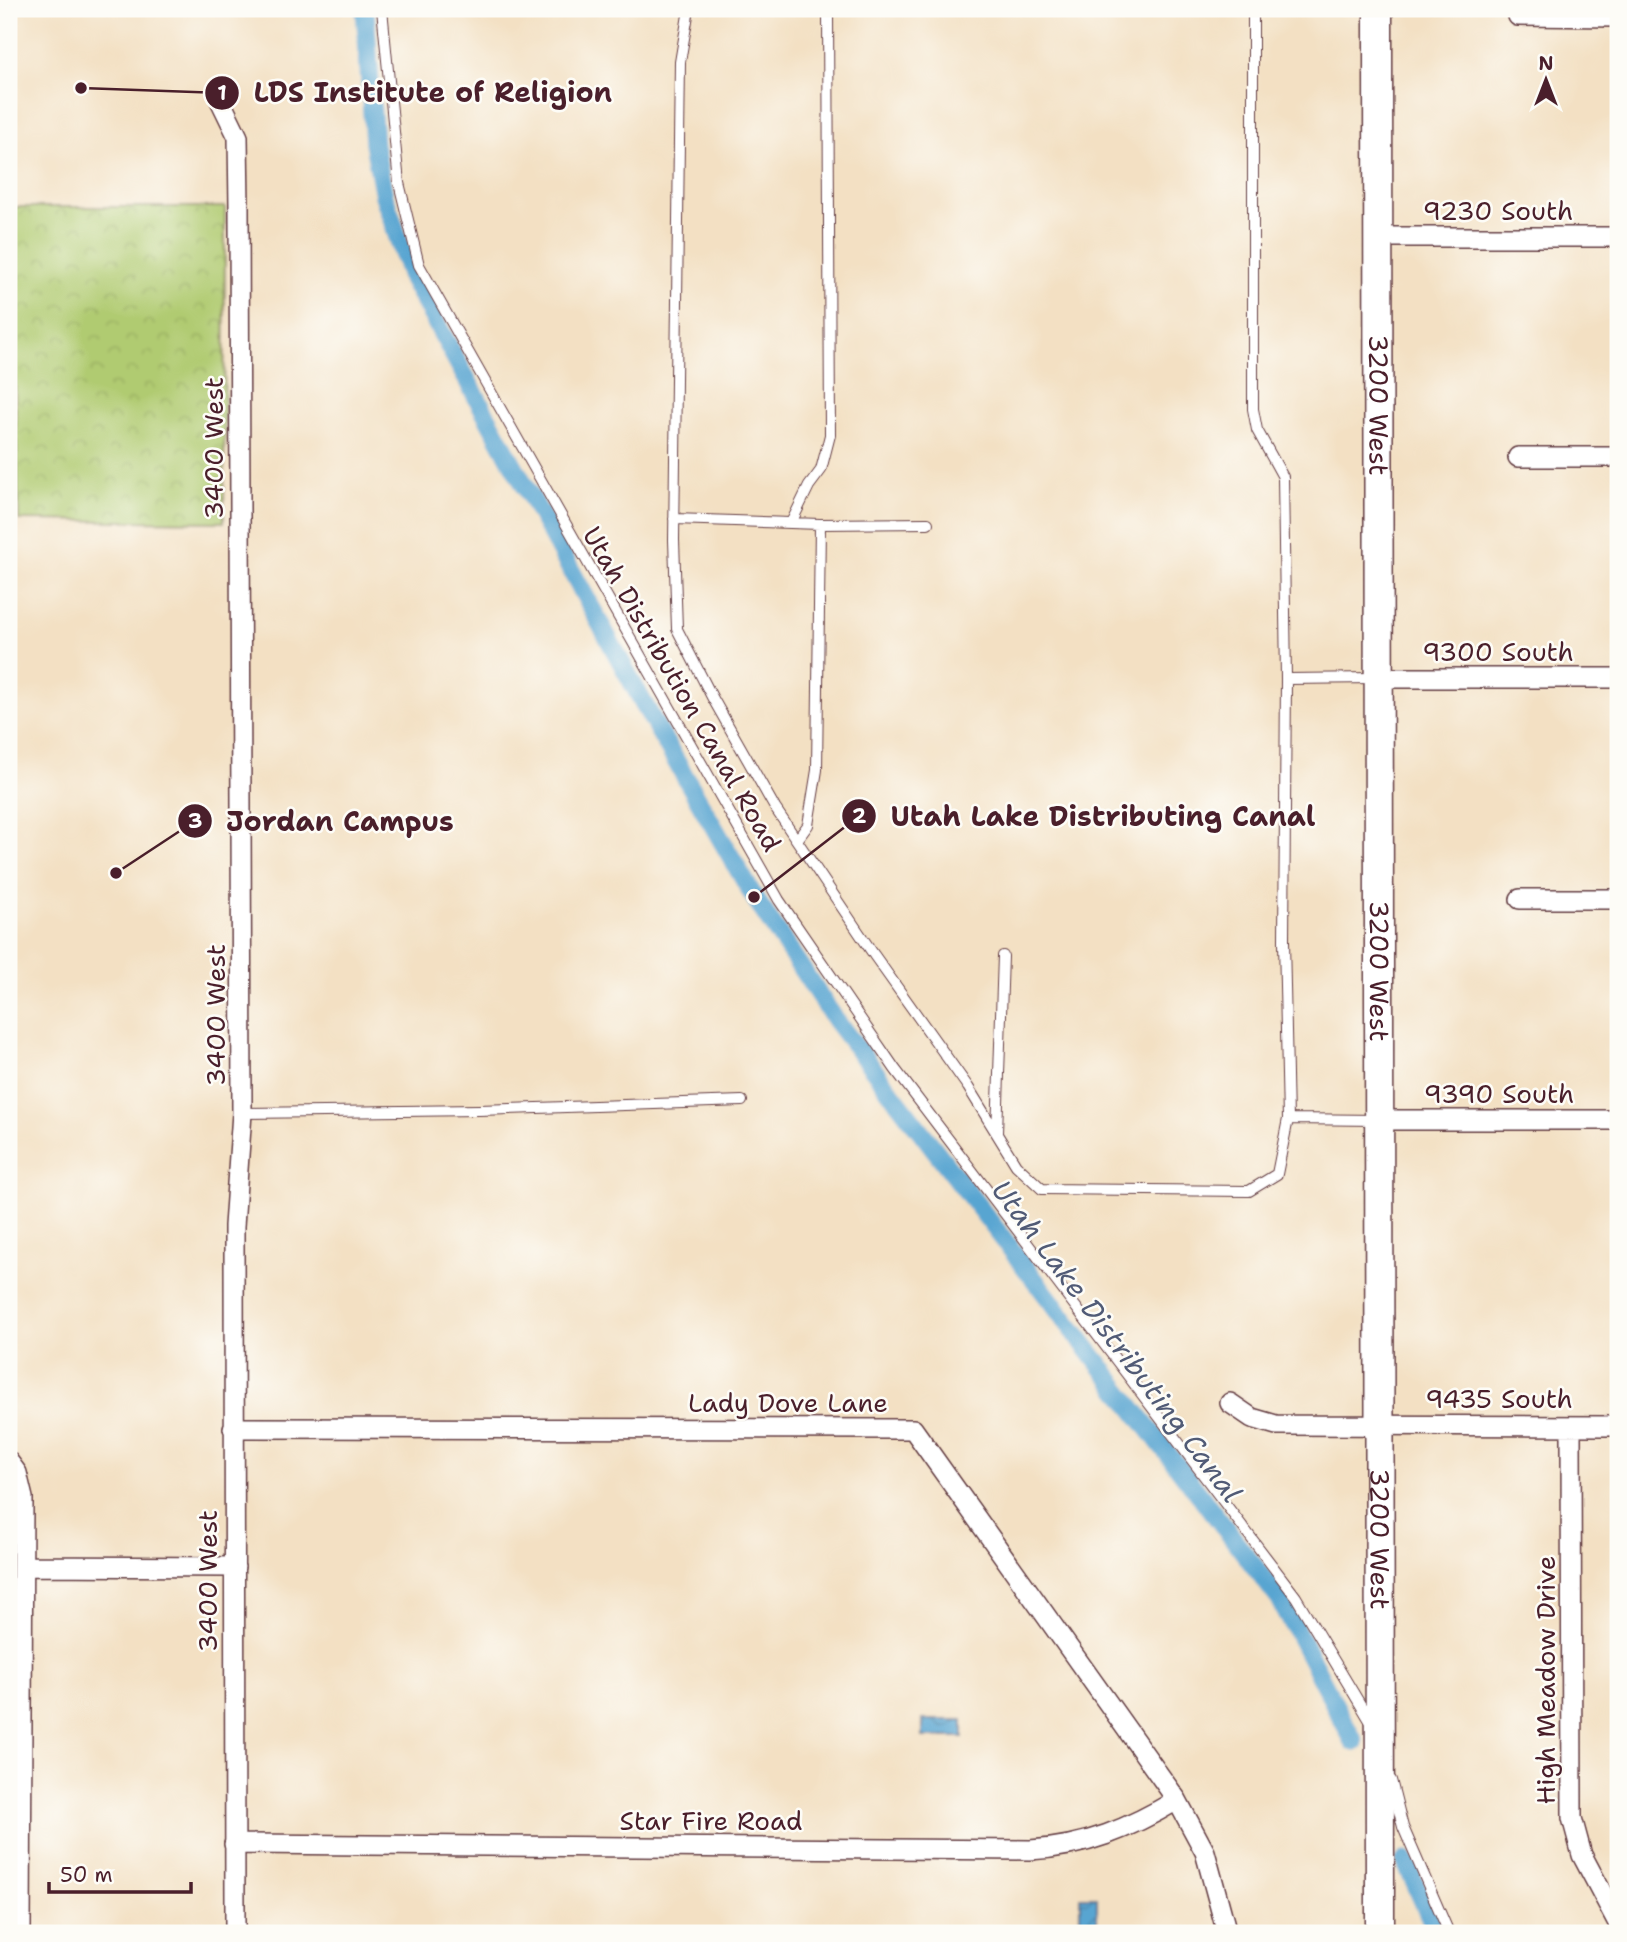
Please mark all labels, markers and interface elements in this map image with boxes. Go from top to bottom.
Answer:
north arrow [1512,46,1582,116]
text: N [1538,51,1554,76]
callout: LDS Institute of Religion [205,68,626,117]
text: LDS Institute of Religion [254,73,612,111]
text: 1 [217,79,227,107]
street label: 9230 South [1423,193,1573,228]
street label: 3200 West [1361,334,1396,476]
street label: 3400 West [196,377,231,519]
street label: Utah Distribution Canal Road [575,520,790,858]
street label: 9300 South [1422,634,1574,669]
callout: Utah Lake Distributing Canal [841,791,1329,840]
callout: Jordan Campus [178,796,468,845]
text: Utah Lake Distributing Canal [891,797,1316,835]
text: Jordan Campus [226,802,454,840]
text: 2 [852,802,867,830]
text: 3 [188,807,202,835]
street label: 3200 West [1362,900,1397,1042]
street label: 3400 West [198,944,233,1086]
street label: 9390 South [1424,1076,1574,1111]
water label: Utah Lake Distributing Canal [983,1172,1251,1510]
street label: 9435 South [1425,1381,1573,1416]
street label: Lady Dove Lane [688,1385,888,1420]
street label: 3200 West [1363,1468,1398,1610]
street label: 3400 West [190,1510,225,1652]
street label: High Meadow Drive [1528,1556,1563,1804]
street label: Star Fire Road [620,1803,802,1838]
scale bar [49,1851,191,1895]
text: 50 m [60,1861,113,1889]

